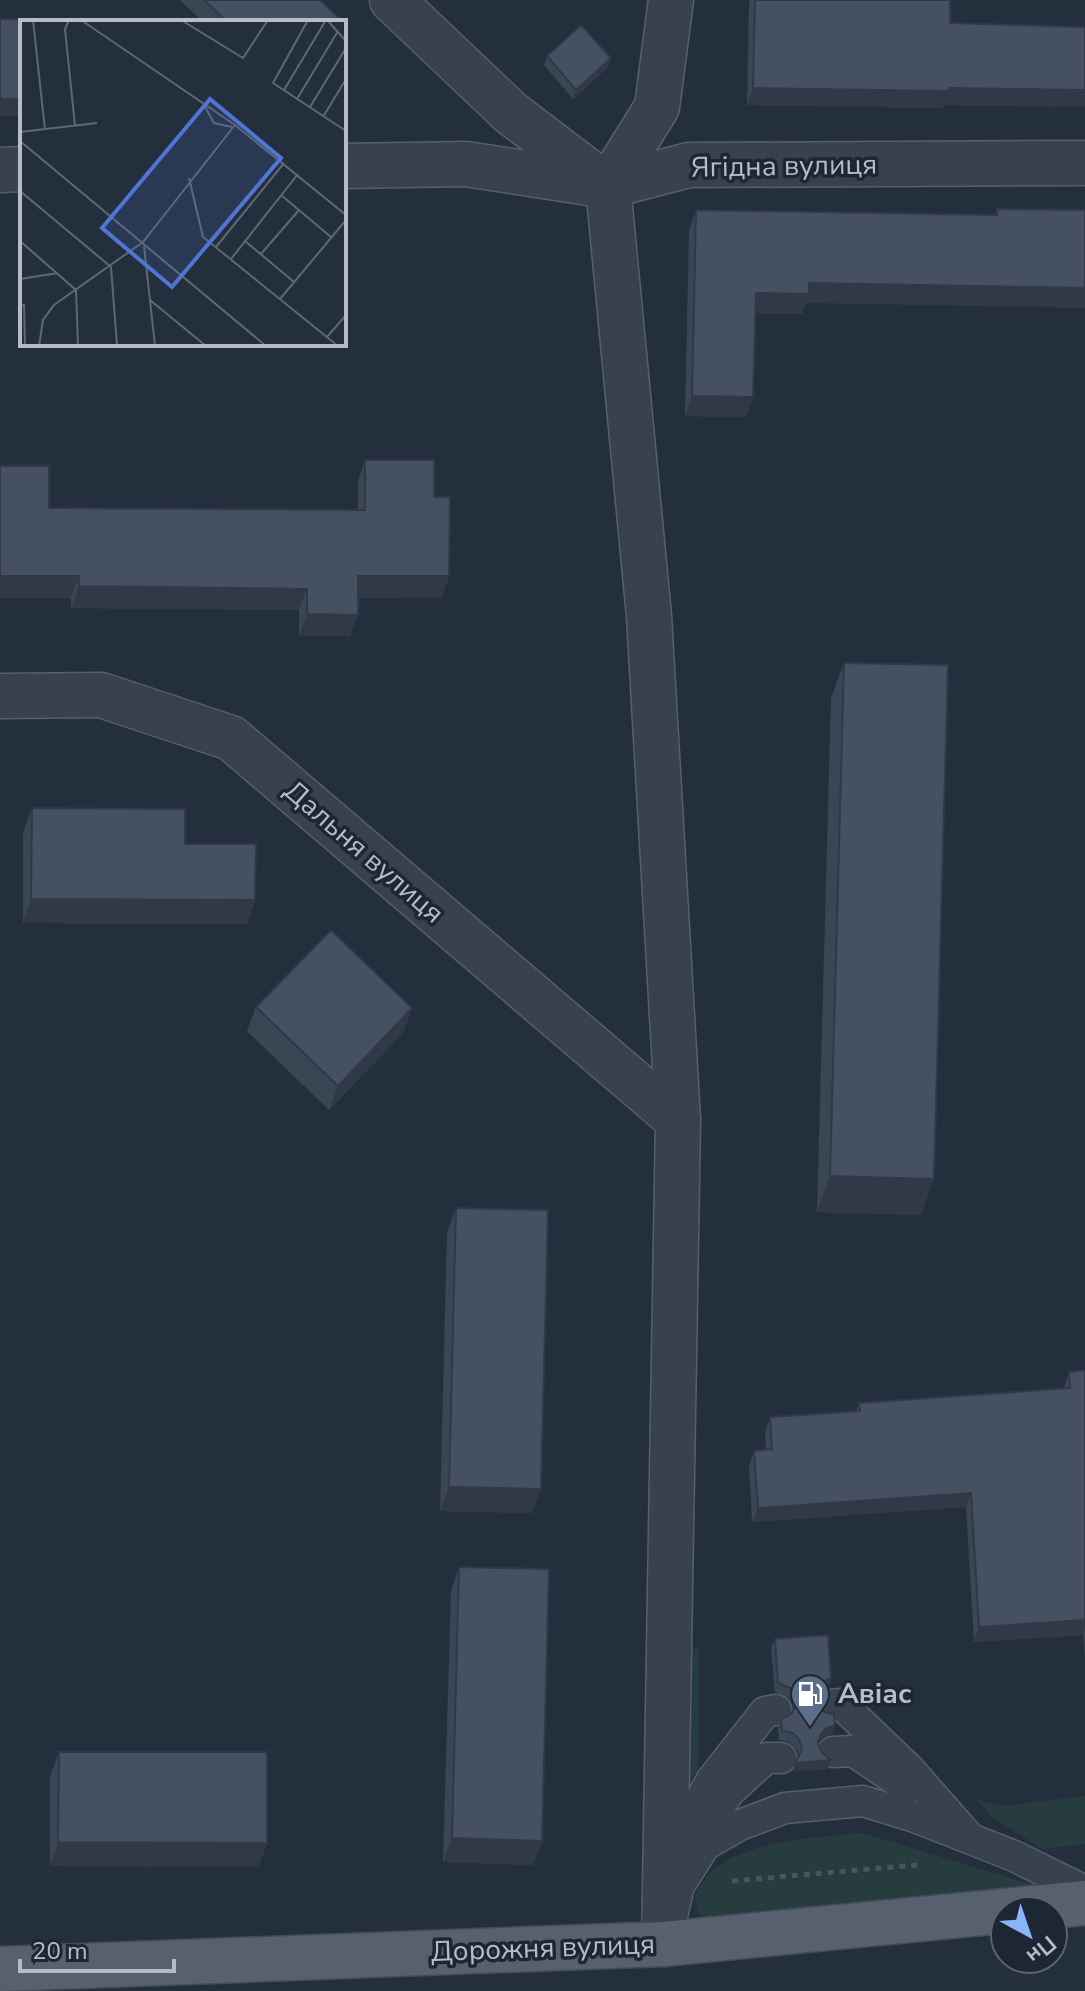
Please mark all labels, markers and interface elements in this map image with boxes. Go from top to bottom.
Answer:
inset map [20,20,346,346]
street label: Ягідна вулиця [690,145,878,187]
street label: Дальня вулиця [276,772,452,932]
fuel station icon: Авіас [789,1673,831,1728]
place label: Авіас [838,1675,912,1713]
north arrow [989,1895,1069,1975]
scale bar [20,1923,174,1973]
street label: Дорожня вулиця [430,1925,656,1971]
text: Пн [1020,1928,1062,1971]
text: 20 m [32,1935,88,1967]

